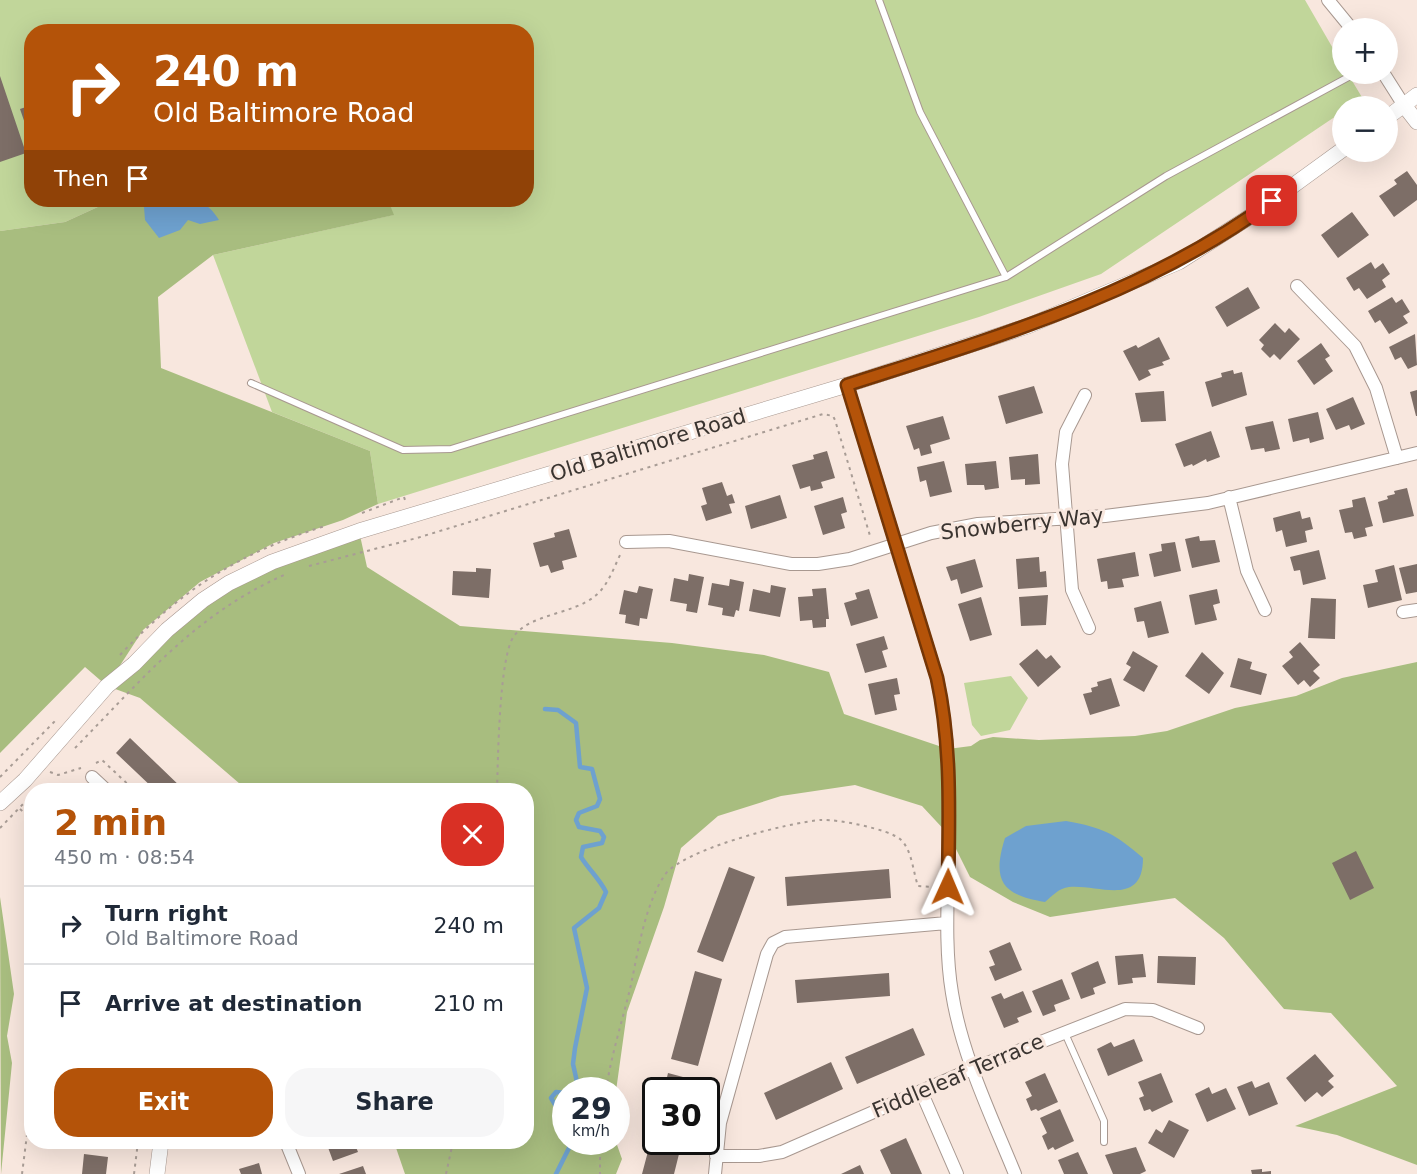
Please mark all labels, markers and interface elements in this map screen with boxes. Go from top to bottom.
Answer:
map controls [1332,18,1398,162]
button: + [1332,18,1398,84]
text: 240 m [153,47,299,96]
icon: right [54,48,132,126]
button: − [1332,96,1398,162]
text: Old Baltimore Road [153,97,414,128]
icon: arrive [121,162,154,195]
text: Then [54,166,109,191]
pin [1246,175,1297,226]
icon: arrive [1255,184,1288,217]
street label: Old Baltimore Road [547,404,749,486]
street label: Snowberry Way [939,504,1105,544]
text: 2 min [54,802,167,843]
button: close [441,803,504,866]
text: 450 m · 08:54 [54,845,195,869]
position arrow [916,855,980,919]
text: Turn right [105,901,228,926]
icon: right [54,909,87,942]
text: 240 m [434,913,504,938]
text: Old Baltimore Road [105,926,299,950]
icon: arrive [54,987,87,1020]
text: Arrive at destination [105,991,362,1016]
text: 210 m [434,991,504,1016]
street label: Fiddleleaf Terrace [869,1029,1047,1123]
button: Exit [54,1068,273,1137]
button: Share [285,1068,504,1137]
speed limit sign: 30 [642,1077,720,1155]
text: 29 [570,1091,612,1126]
text: km/h [572,1122,610,1140]

